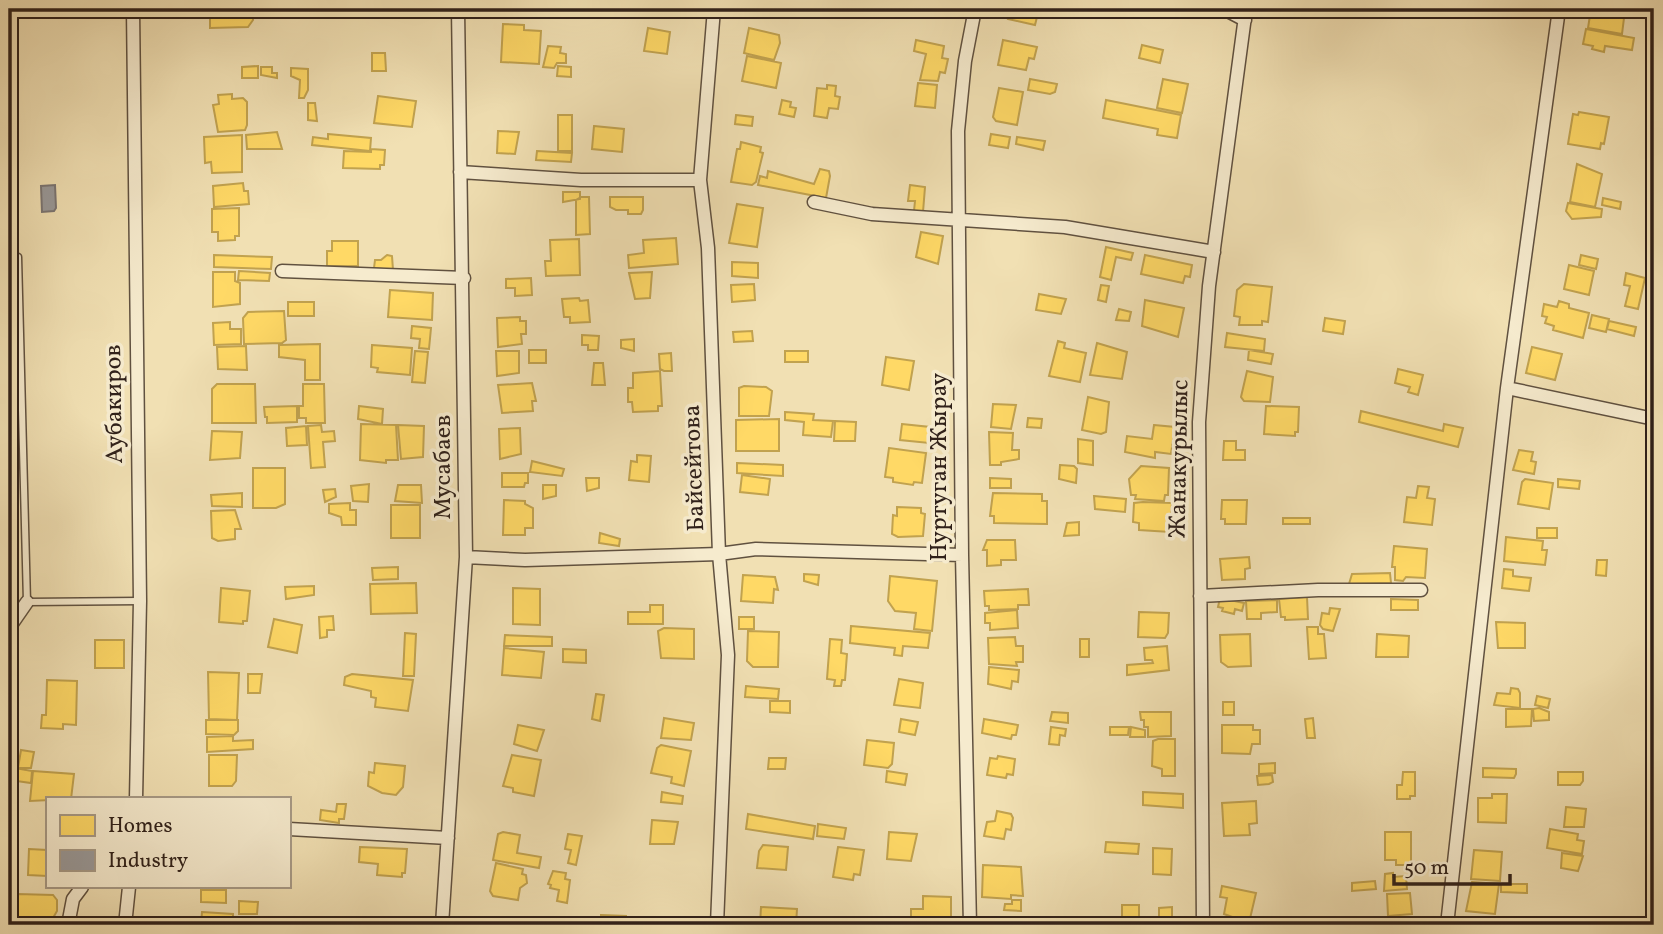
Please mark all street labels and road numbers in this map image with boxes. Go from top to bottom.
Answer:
street label: Аубакиров [97,344,133,464]
street label: Нуртуган Жырау [923,373,957,561]
street label: Жанакурылыс [1162,379,1198,539]
street label: Байсейтова [676,404,714,532]
street label: Мусабаев [427,415,461,519]

